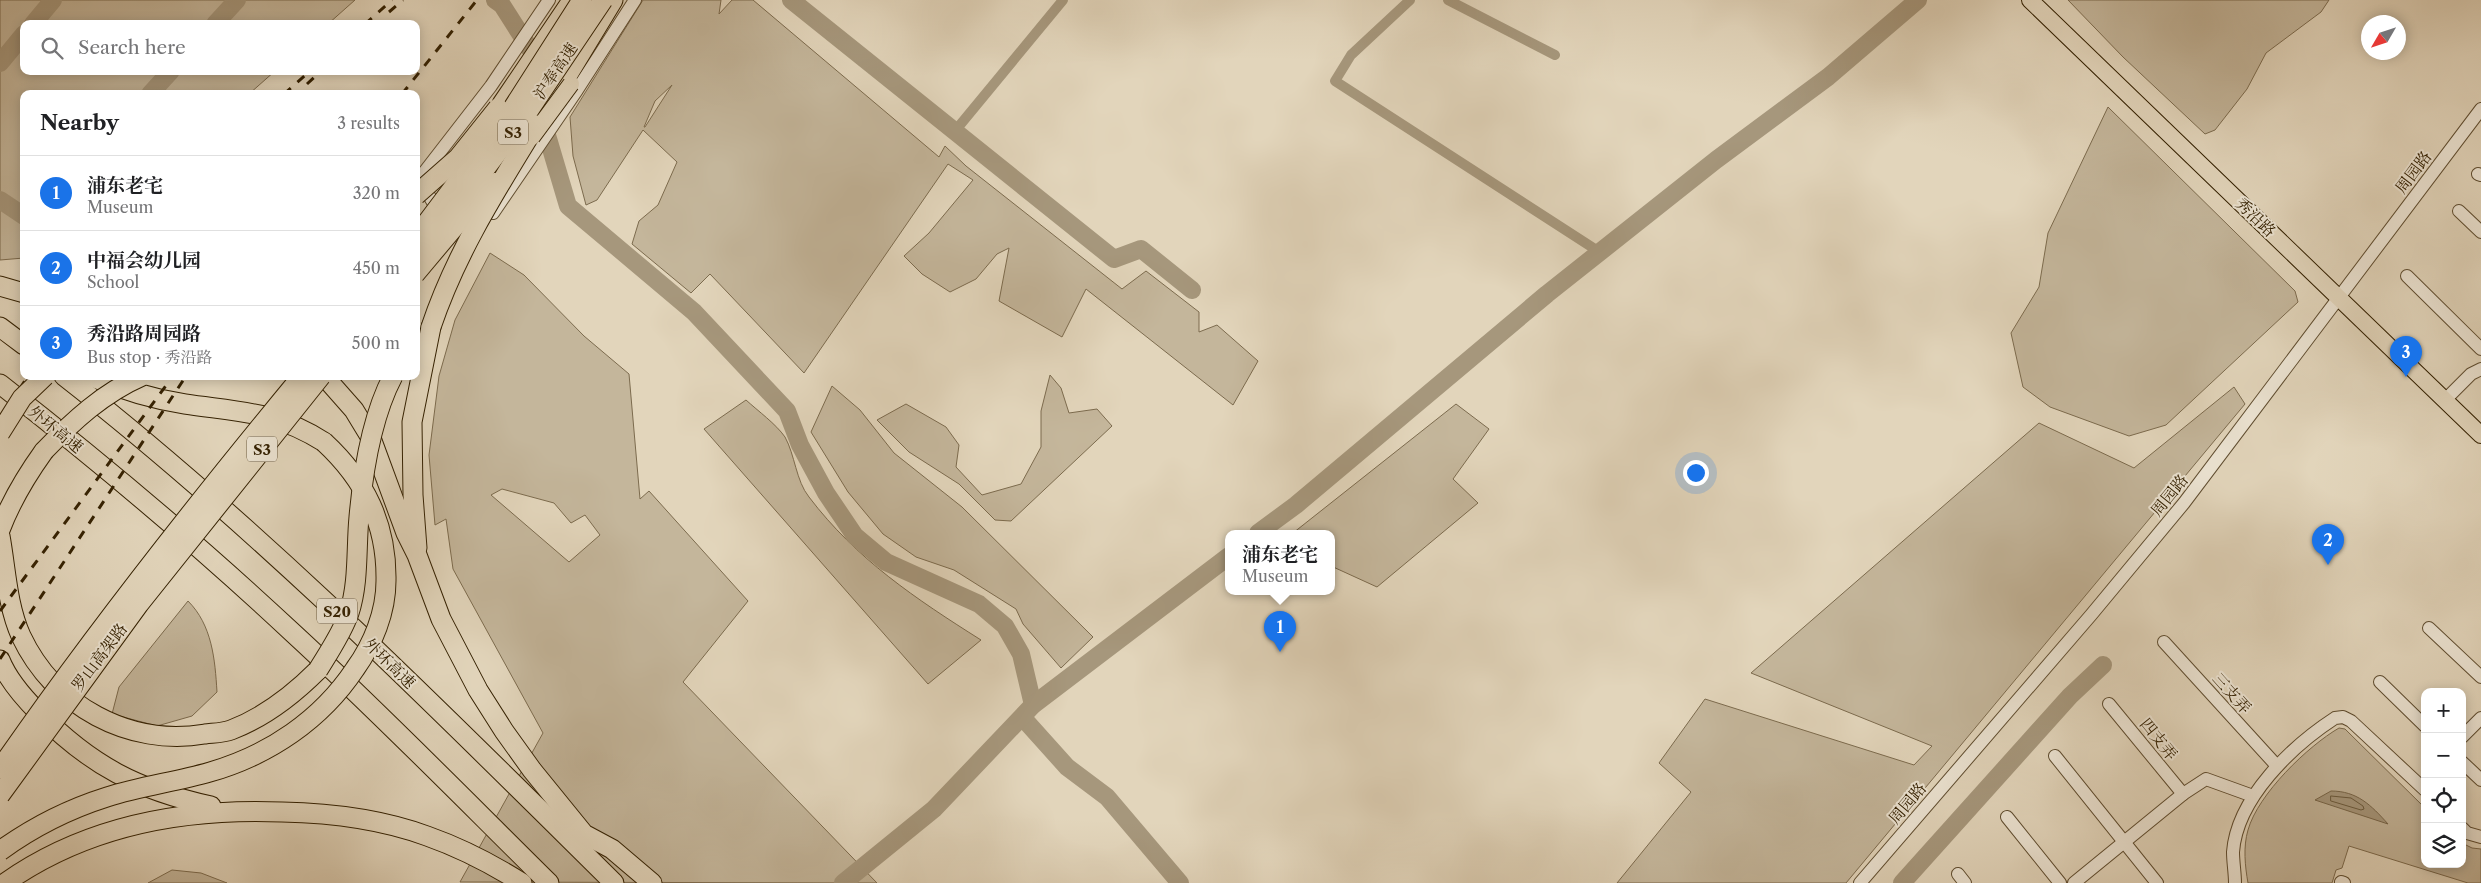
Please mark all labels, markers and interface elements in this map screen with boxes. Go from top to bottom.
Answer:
north arrow [2361,15,2406,60]
search box [20,20,420,75]
icon: search [38,34,66,62]
text: Search here [78,36,186,59]
street label: 沪奉高速 [529,39,581,103]
text: Nearby [40,110,119,135]
text: 3 results [337,113,400,133]
road number: S3 [498,120,528,144]
street label: 周园路 [2391,147,2435,197]
text: 浦东老宅 [87,174,163,197]
text: 1 [52,183,60,203]
text: 320 m [353,183,400,203]
street label: 秀沿路 [2232,193,2280,241]
text: Museum [87,197,153,217]
text: 中福会幼儿园 [87,249,201,272]
text: 2 [51,258,61,278]
text: 450 m [353,258,400,278]
text: School [87,272,139,292]
text: 秀沿路周园路 [87,322,201,345]
text: 3 [51,333,61,353]
text: 500 m [352,333,400,353]
pin: 3 [2390,336,2422,377]
text: Bus stop · 秀沿路 [87,347,213,367]
street label: 外环高速 [25,401,87,457]
road number: S3 [247,436,277,462]
your location [1683,460,1709,486]
street label: 周园路 [2146,470,2192,520]
pin: 2 [2312,524,2344,565]
popup [1225,530,1335,595]
text: 浦东老宅 [1242,543,1318,566]
text: Museum [1242,566,1308,586]
road number: S20 [317,598,357,624]
pin: 1 [1264,611,1296,652]
street label: 罗山高架路 [67,619,131,695]
street label: 外环高速 [360,634,420,692]
street label: 三支弄 [2209,668,2255,718]
map controls [2421,688,2466,868]
button: + [2421,688,2466,733]
street label: 四支弄 [2136,714,2182,764]
button: − [2421,733,2466,778]
street label: 周园路 [1884,778,1930,828]
button: locate [2421,778,2466,823]
button: layers [2421,823,2466,868]

